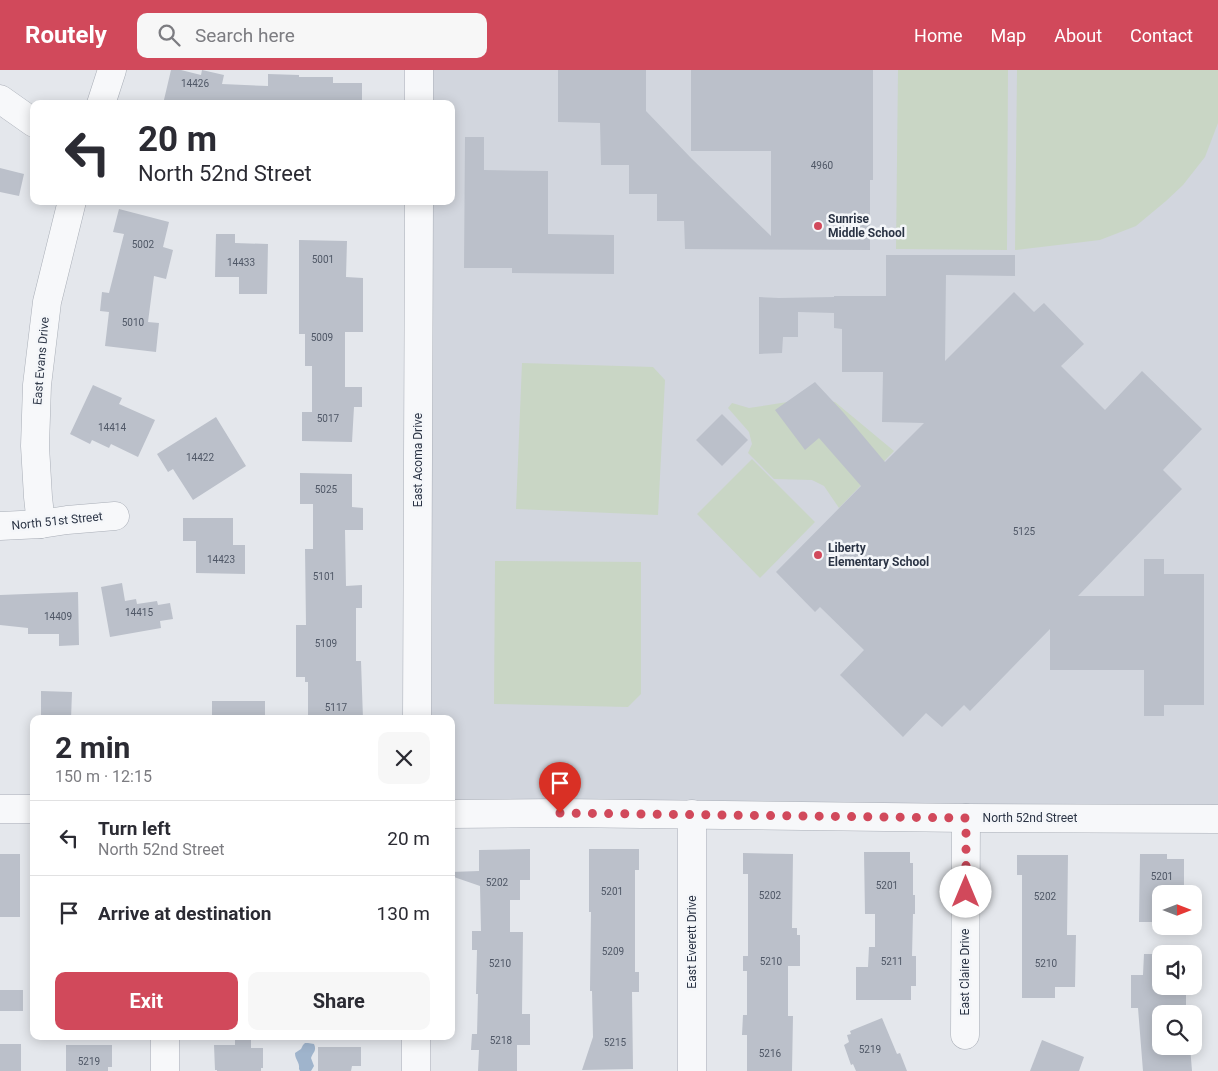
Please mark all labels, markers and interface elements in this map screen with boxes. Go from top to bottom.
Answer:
search box [137,13,487,58]
text: Routely [25,21,107,49]
icon: search [155,21,183,49]
text: Search here [195,24,295,47]
text: Home [914,25,963,46]
text: Map [991,25,1026,46]
text: About [1054,25,1102,46]
text: Contact [1130,25,1193,46]
house number: 14426 [181,78,209,89]
text: 20 m [138,119,217,160]
icon: left [55,120,120,185]
house number: 4960 [811,160,834,171]
text: North 52nd Street [138,161,312,186]
place label: Sunrise Middle School [828,212,905,240]
marker: Sunrise Middle School [812,220,824,232]
house number: 5002 [132,239,155,250]
house number: 5001 [312,254,334,265]
house number: 14433 [227,257,255,268]
street label: East Evans Drive [30,316,52,406]
house number: 5010 [122,317,145,328]
house number: 5009 [311,332,333,343]
house number: 5017 [317,413,340,424]
street label: East Acoma Drive [411,413,425,507]
house number: 14414 [98,422,126,433]
house number: 14422 [186,452,214,463]
house number: 5025 [315,484,338,495]
street label: North 51st Street [11,509,103,533]
house number: 5125 [1013,526,1036,537]
place label: Liberty Elementary School [828,541,929,569]
marker: Liberty Elementary School [812,549,824,561]
house number: 14423 [207,554,235,565]
house number: 5101 [313,571,335,582]
house number: 14415 [125,607,153,618]
house number: 14409 [44,611,72,622]
house number: 5109 [315,638,337,649]
house number: 5117 [325,702,348,713]
text: 2 min [55,730,130,765]
button: close [378,732,430,784]
pin [539,762,581,813]
text: 150 m · 12:15 [55,767,152,786]
icon: arrive [546,769,574,797]
street label: North 52nd Street [983,811,1077,825]
text: Turn left [98,817,171,840]
icon: left [55,824,83,852]
text: 20 m [387,827,430,850]
text: North 52nd Street [98,840,224,859]
position arrow [939,865,991,917]
house number: 5201 [1151,871,1173,882]
house number: 5202 [486,877,509,888]
house number: 5201 [876,880,898,891]
north arrow [1152,885,1202,935]
map controls [1152,885,1202,1055]
house number: 5201 [601,886,623,897]
house number: 5202 [759,890,782,901]
house number: 5202 [1034,891,1057,902]
street label: East Everett Drive [685,895,699,989]
icon: arrive [55,899,83,927]
text: Arrive at destination [98,902,271,925]
text: 130 m [377,902,430,925]
street label: East Claire Drive [958,929,972,1015]
button: sound [1152,945,1202,995]
house number: 5209 [602,946,624,957]
house number: 5210 [760,956,783,967]
house number: 5211 [881,956,903,967]
house number: 5210 [489,958,512,969]
house number: 5210 [1035,958,1058,969]
button: Exit [55,972,238,1030]
button: Share [248,972,430,1030]
button: search [1152,1005,1202,1055]
house number: 5218 [490,1035,513,1046]
house number: 5215 [604,1037,627,1048]
house number: 5219 [859,1044,881,1055]
house number: 5216 [759,1048,782,1059]
house number: 5219 [78,1056,100,1067]

